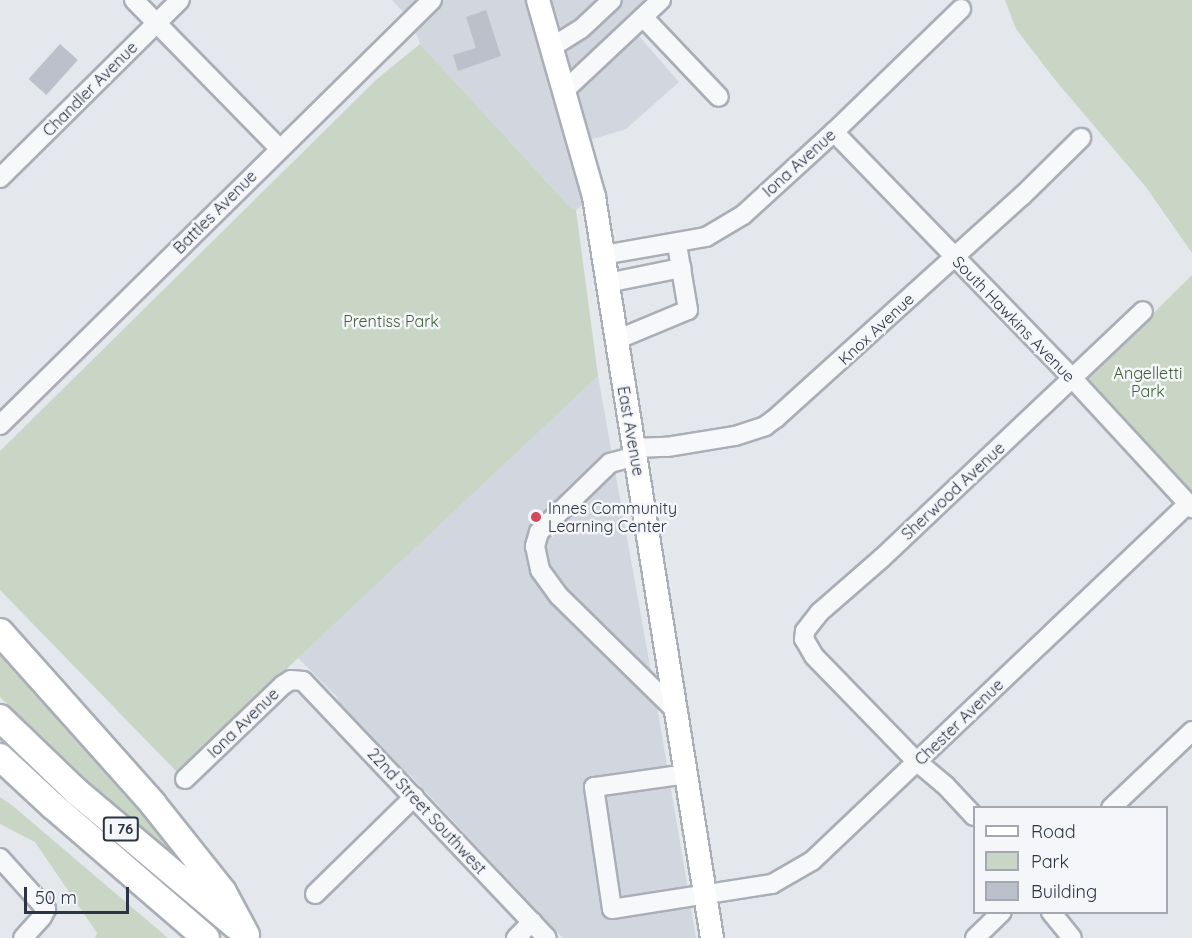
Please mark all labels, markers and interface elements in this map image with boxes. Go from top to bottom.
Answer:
street label: Chandler Avenue [39,38,141,140]
street label: Iona Avenue [759,125,839,201]
street label: Battles Avenue [169,166,261,258]
street label: South Hawkins Avenue [949,252,1079,386]
street label: Knox Avenue [834,289,918,369]
park label: Prentiss Park [343,311,439,331]
park label: Angelletti Park [1114,363,1182,401]
street label: East Avenue [614,385,648,477]
street label: Sherwood Avenue [897,438,1009,544]
place label: Innes Community Learning Center [548,498,677,536]
marker: Innes Community Learning Center [529,510,543,524]
street label: Chester Avenue [911,675,1007,769]
street label: Iona Avenue [203,684,283,762]
street label: 22nd Street Southwest [364,744,490,878]
legend [973,806,1168,914]
road number: I 76 [102,817,140,841]
text: Road [1031,820,1076,843]
text: Park [1031,850,1069,873]
scale bar [27,875,132,913]
text: Building [1031,880,1097,903]
text: 50 m [35,886,77,909]

